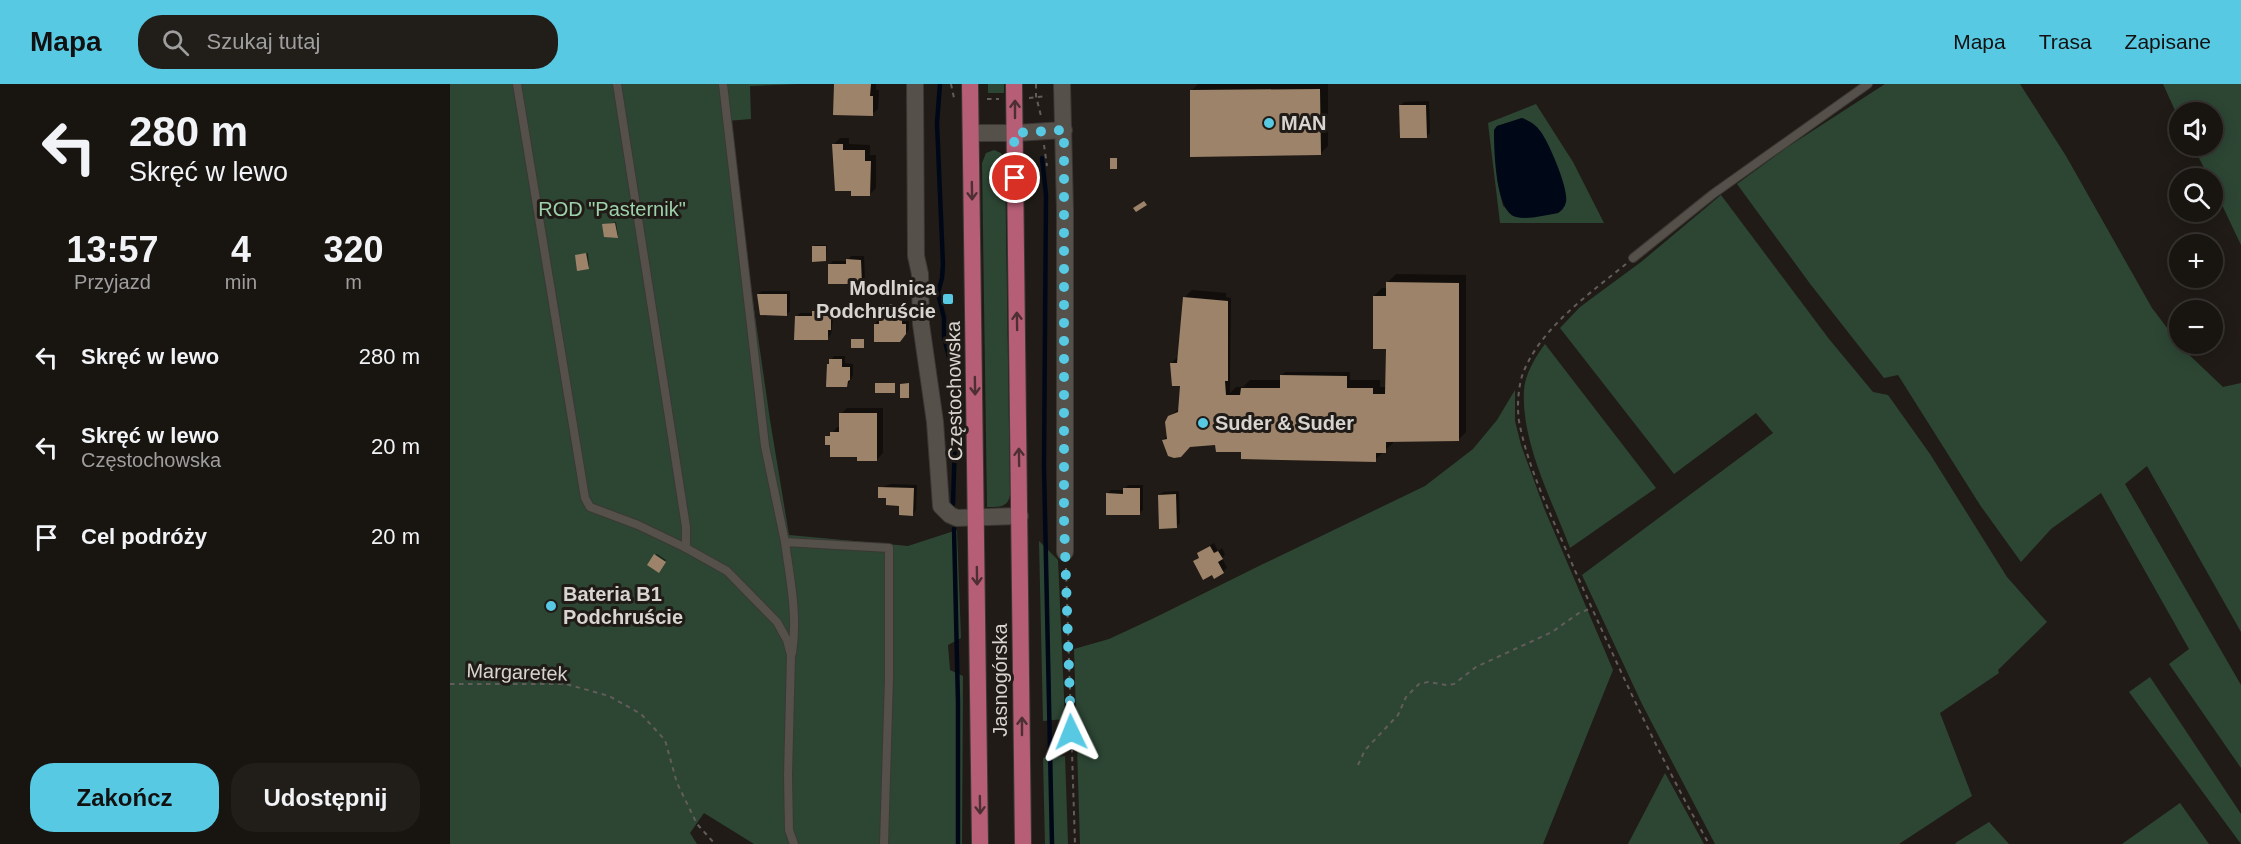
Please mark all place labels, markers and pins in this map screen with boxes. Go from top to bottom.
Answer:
place label: MAN [1281,112,1327,134]
marker: MAN [1262,116,1276,130]
pin [989,152,1040,203]
place label: Modlnica Podchruście [816,277,937,322]
marker: Modlnica Podchruście [941,292,955,306]
place label: Suder & Suder [1215,412,1354,434]
marker: Suder & Suder [1196,416,1210,430]
place label: Bateria B1 Podchruście [563,583,683,628]
marker: Bateria B1 Podchruście [544,599,558,613]

